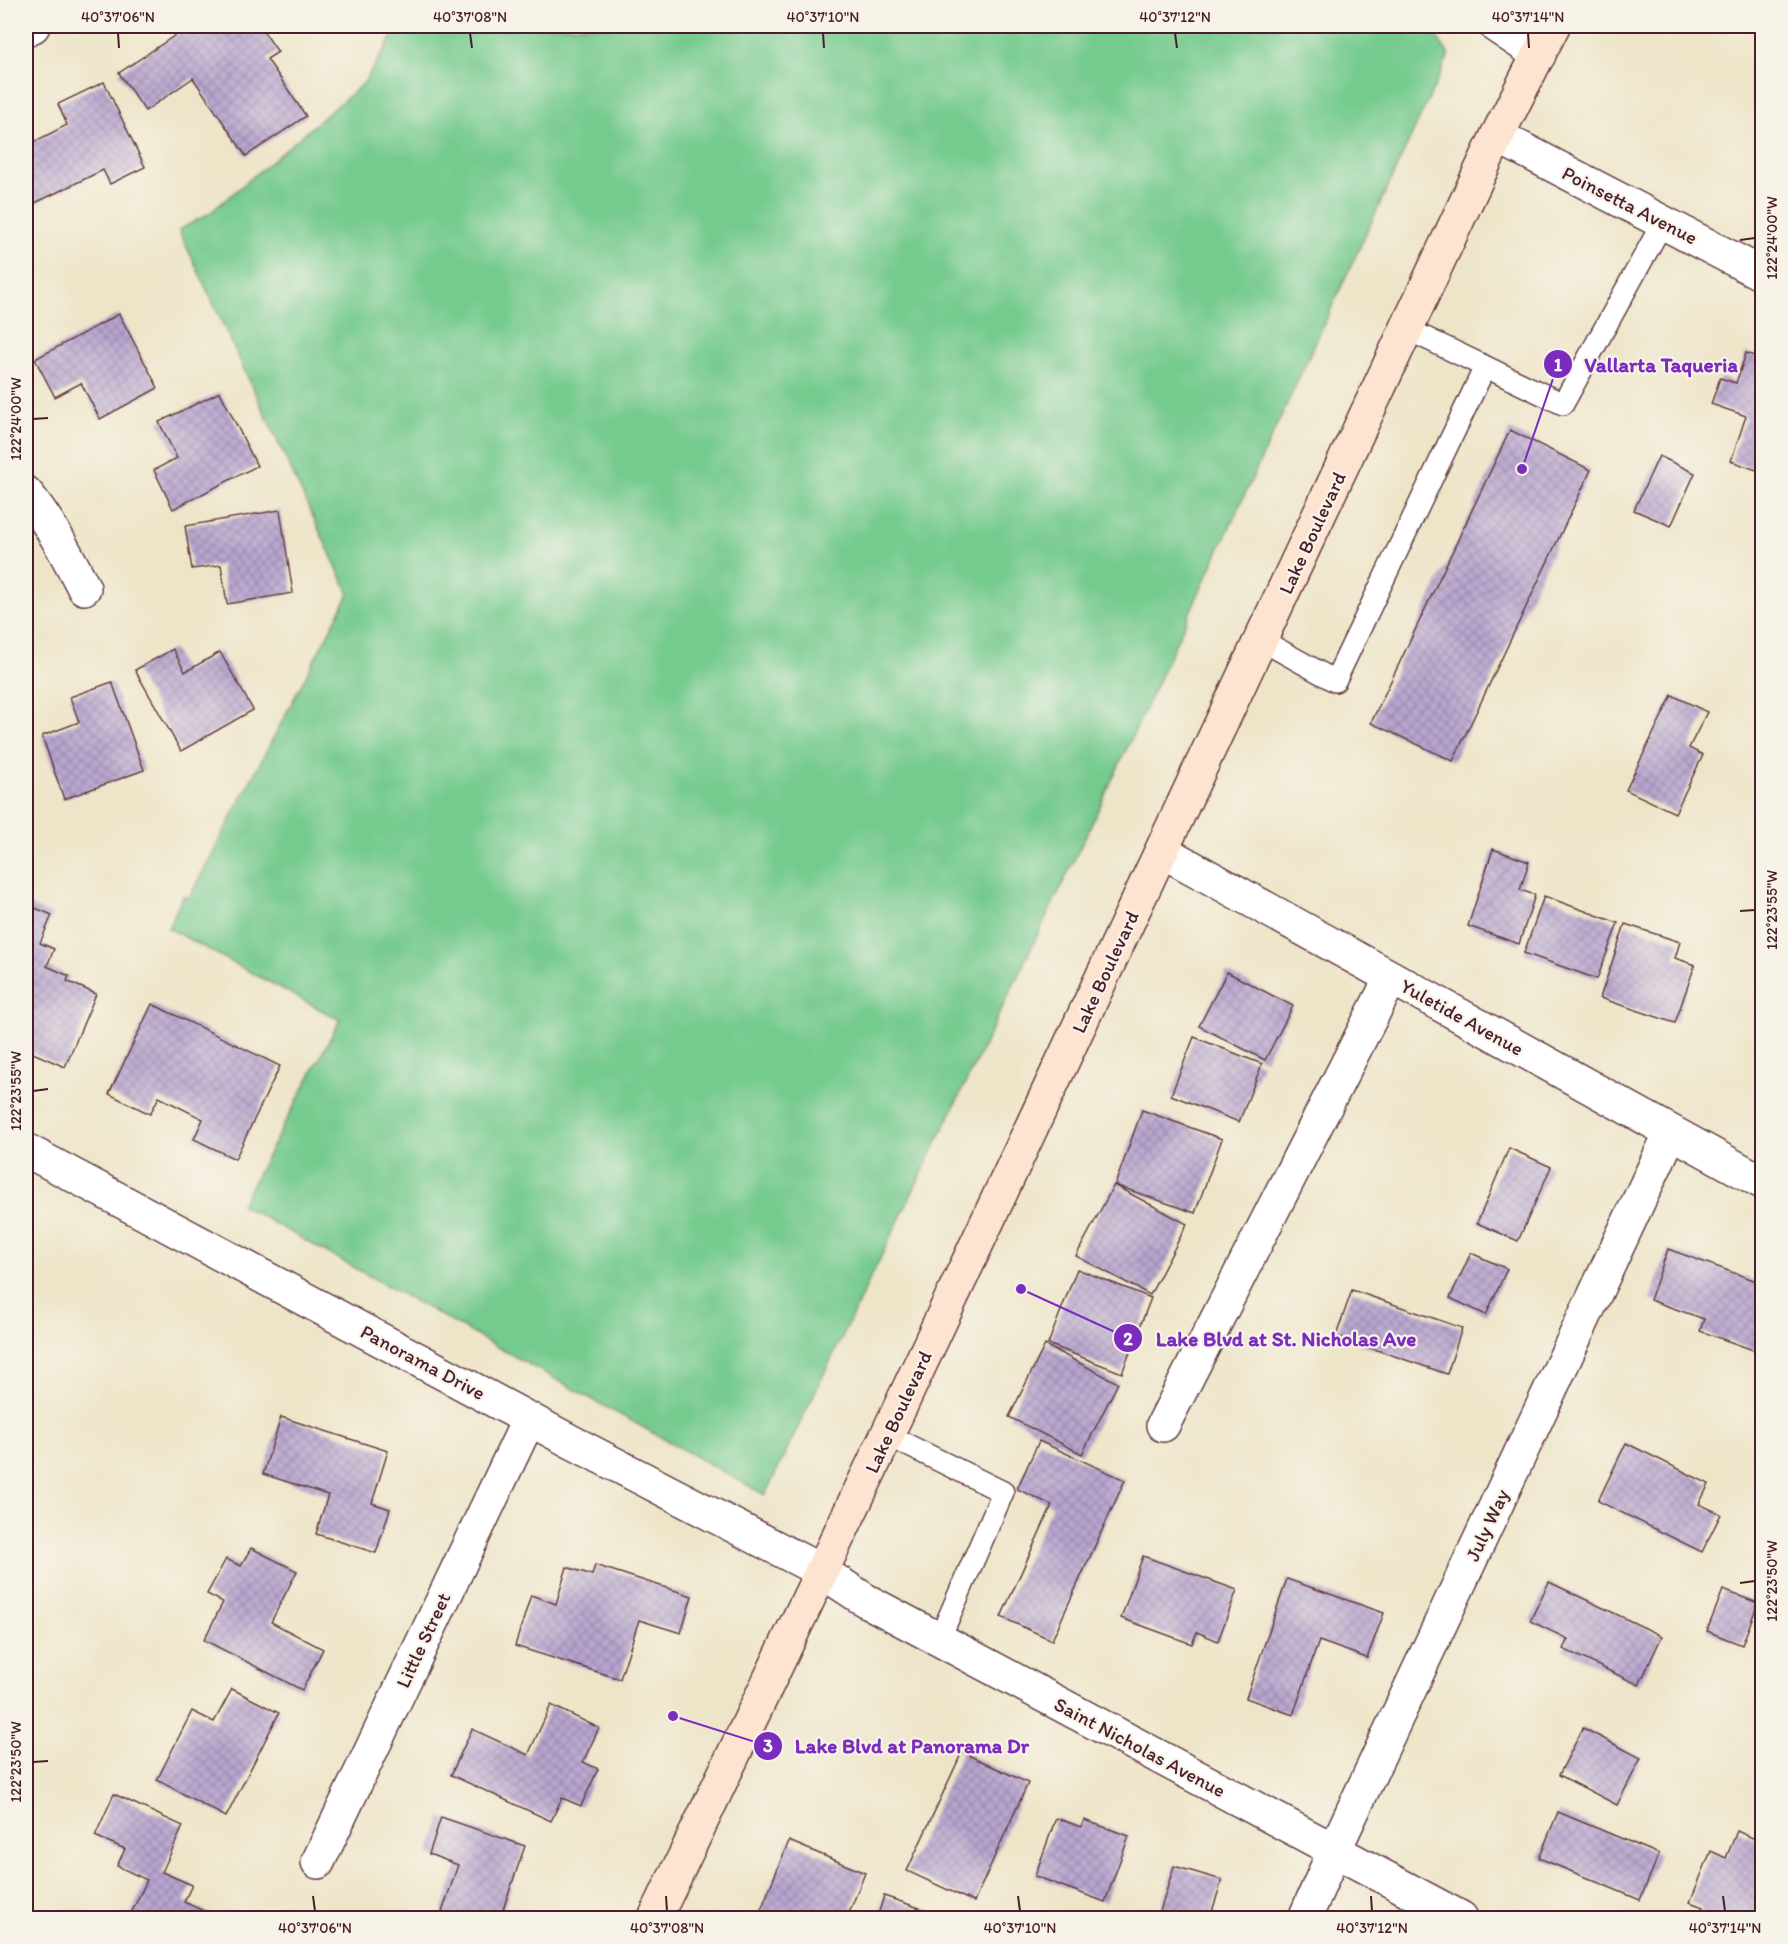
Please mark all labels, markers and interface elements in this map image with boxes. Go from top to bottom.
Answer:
text: 40°37'06"N [81,8,155,26]
text: 40°37'08"N [433,8,507,26]
text: 40°37'10"N [787,8,859,26]
text: 40°37'12"N [1139,8,1211,26]
text: 40°37'14"N [1492,8,1564,26]
street label: Poinsetta Avenue [1558,161,1702,249]
text: 122°24'00"W [1763,196,1781,280]
callout: Vallarta Taqueria [1543,345,1750,384]
text: Vallarta Taqueria [1584,352,1738,378]
text: 1 [1554,354,1563,376]
text: 122°24'00"W [7,377,25,461]
street label: Lake Boulevard [1273,468,1351,598]
text: 122°23'55"W [1763,870,1781,950]
street label: Lake Boulevard [1066,907,1144,1037]
street label: Yuletide Avenue [1396,973,1528,1061]
text: 122°23'55"W [7,1051,25,1131]
street label: Panorama Drive [357,1319,489,1405]
callout: Lake Blvd at St. Nicholas Ave [1113,1319,1428,1358]
text: Lake Blvd at St. Nicholas Ave [1156,1326,1416,1351]
text: 2 [1123,1328,1133,1350]
street label: Lake Boulevard [859,1347,937,1477]
street label: July Way [1460,1485,1514,1565]
text: 122°23'50"W [1763,1540,1781,1622]
street label: Little Street [390,1588,456,1692]
street label: Saint Nicholas Avenue [1050,1692,1230,1802]
text: 122°23'50"W [7,1721,25,1803]
callout: Lake Blvd at Panorama Dr [753,1727,1042,1766]
text: Lake Blvd at Panorama Dr [795,1733,1030,1758]
text: 3 [763,1735,773,1757]
text: 40°37'06"N [278,1919,352,1937]
text: 40°37'08"N [630,1919,704,1937]
text: 40°37'10"N [984,1919,1056,1937]
text: 40°37'12"N [1336,1919,1408,1937]
text: 40°37'14"N [1689,1919,1761,1937]

